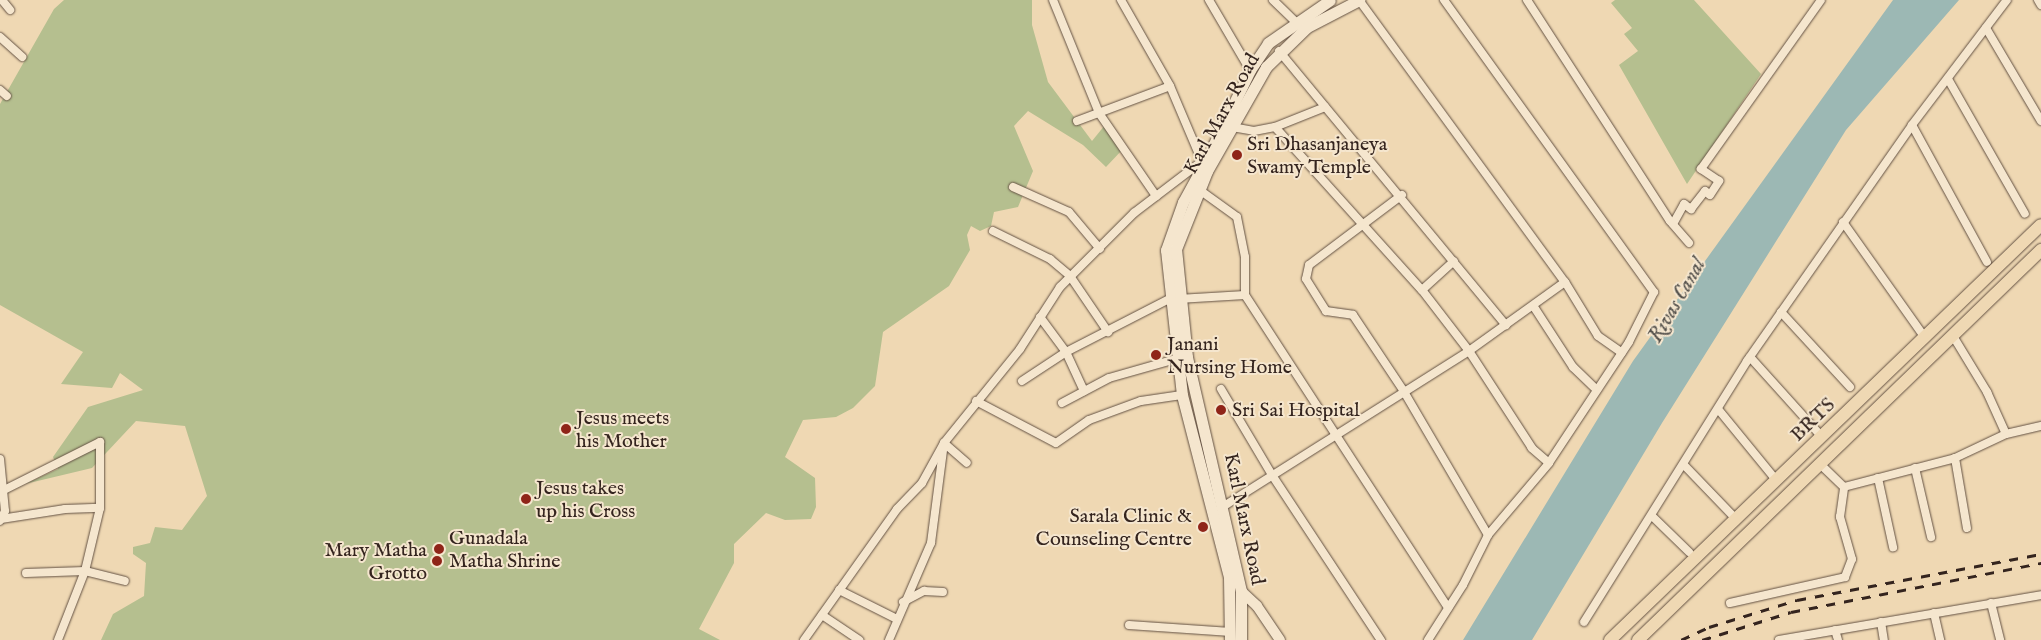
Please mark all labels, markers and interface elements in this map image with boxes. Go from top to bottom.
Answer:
street label: Karl Marx Road [1179,49,1265,179]
place label: Sri Dhasanjaneya Swamy Temple [1247,132,1387,179]
marker: Sri Dhasanjaneya Swamy Temple [1231,149,1243,161]
water label: Rivas Canal [1644,254,1712,348]
place label: Janani Nursing Home [1167,332,1292,379]
marker: Janani Nursing Home [1149,348,1163,362]
street label: BRTS [1786,393,1840,447]
place label: Sri Sai Hospital [1232,398,1360,422]
marker: Sri Sai Hospital [1214,403,1228,417]
place label: Jesus meets his Mother [576,406,669,453]
marker: Jesus meets his Mother [560,423,572,435]
street label: Karl Marx Road [1218,451,1270,587]
place label: Jesus takes up his Cross [536,476,635,523]
marker: Jesus takes up his Cross [520,493,532,505]
place label: Sarala Clinic & Counseling Centre [1036,504,1192,551]
marker: Sarala Clinic & Counseling Centre [1196,520,1210,534]
place label: Gunadala Matha Shrine [449,526,560,573]
place label: Mary Matha Grotto [324,538,427,585]
marker: Gunadala Matha Shrine [433,543,445,555]
marker: Mary Matha Grotto [431,555,443,567]

